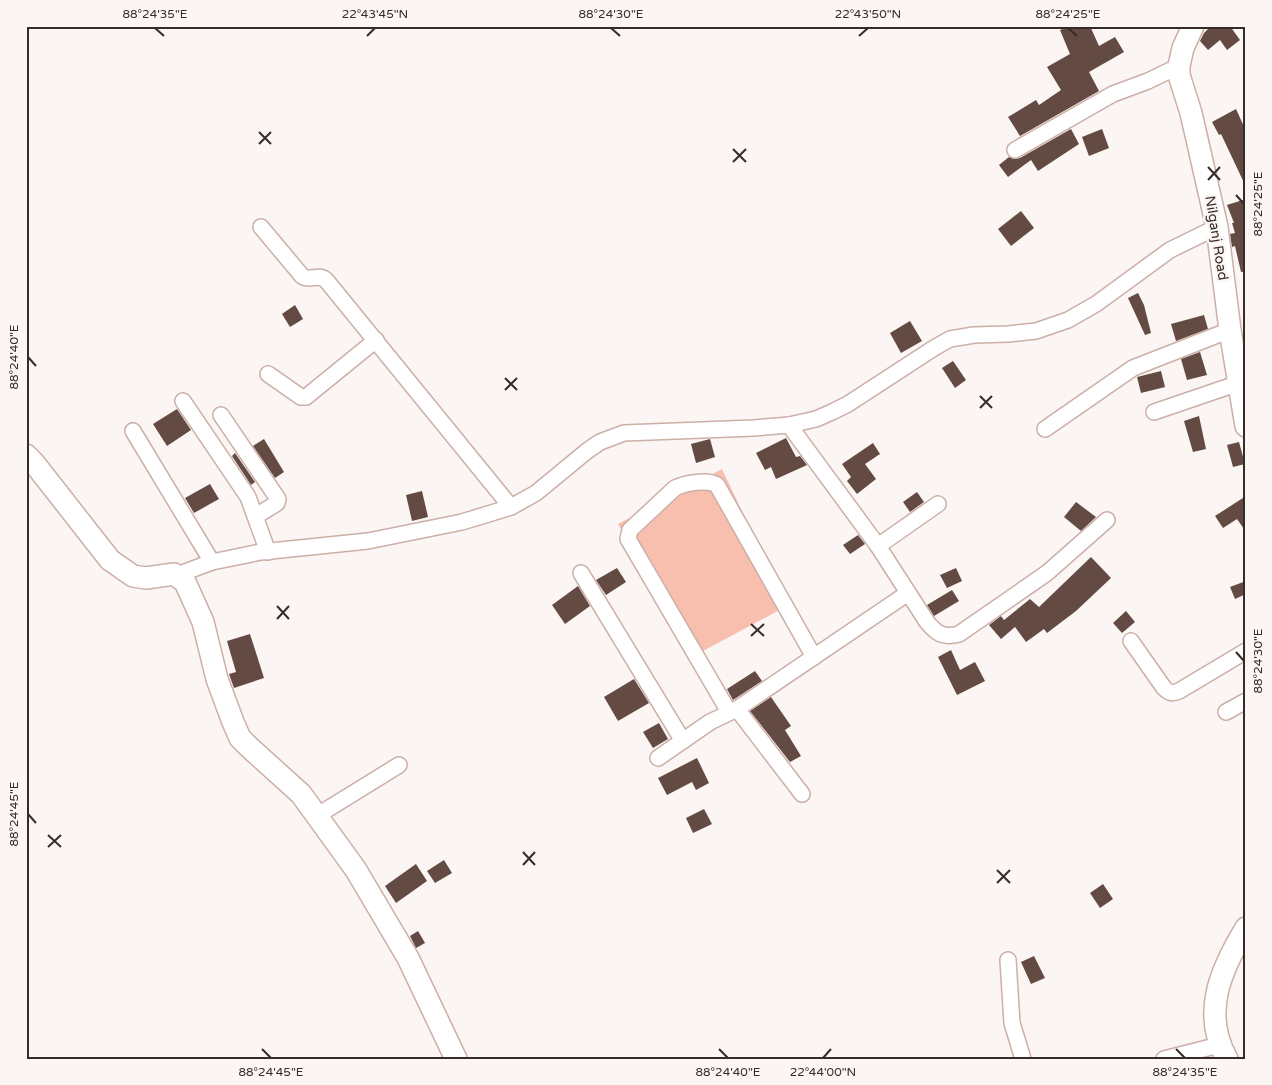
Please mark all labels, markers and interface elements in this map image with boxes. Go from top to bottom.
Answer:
text: 88°24'35"E [122,7,188,21]
text: 22°43'45"N [342,7,408,21]
text: 88°24'30"E [578,7,644,21]
text: 22°43'50"N [835,7,901,21]
text: 88°24'25"E [1035,7,1101,21]
text: 88°24'25"E [1251,171,1265,237]
street label: Nilganj Road [1201,194,1232,282]
text: 88°24'40"E [7,324,21,390]
text: 88°24'30"E [1251,628,1265,694]
text: 88°24'45"E [7,781,21,847]
text: 88°24'45"E [238,1065,304,1079]
text: 88°24'40"E [695,1065,761,1079]
text: 22°44'00"N [790,1065,856,1079]
text: 88°24'35"E [1152,1065,1218,1079]

